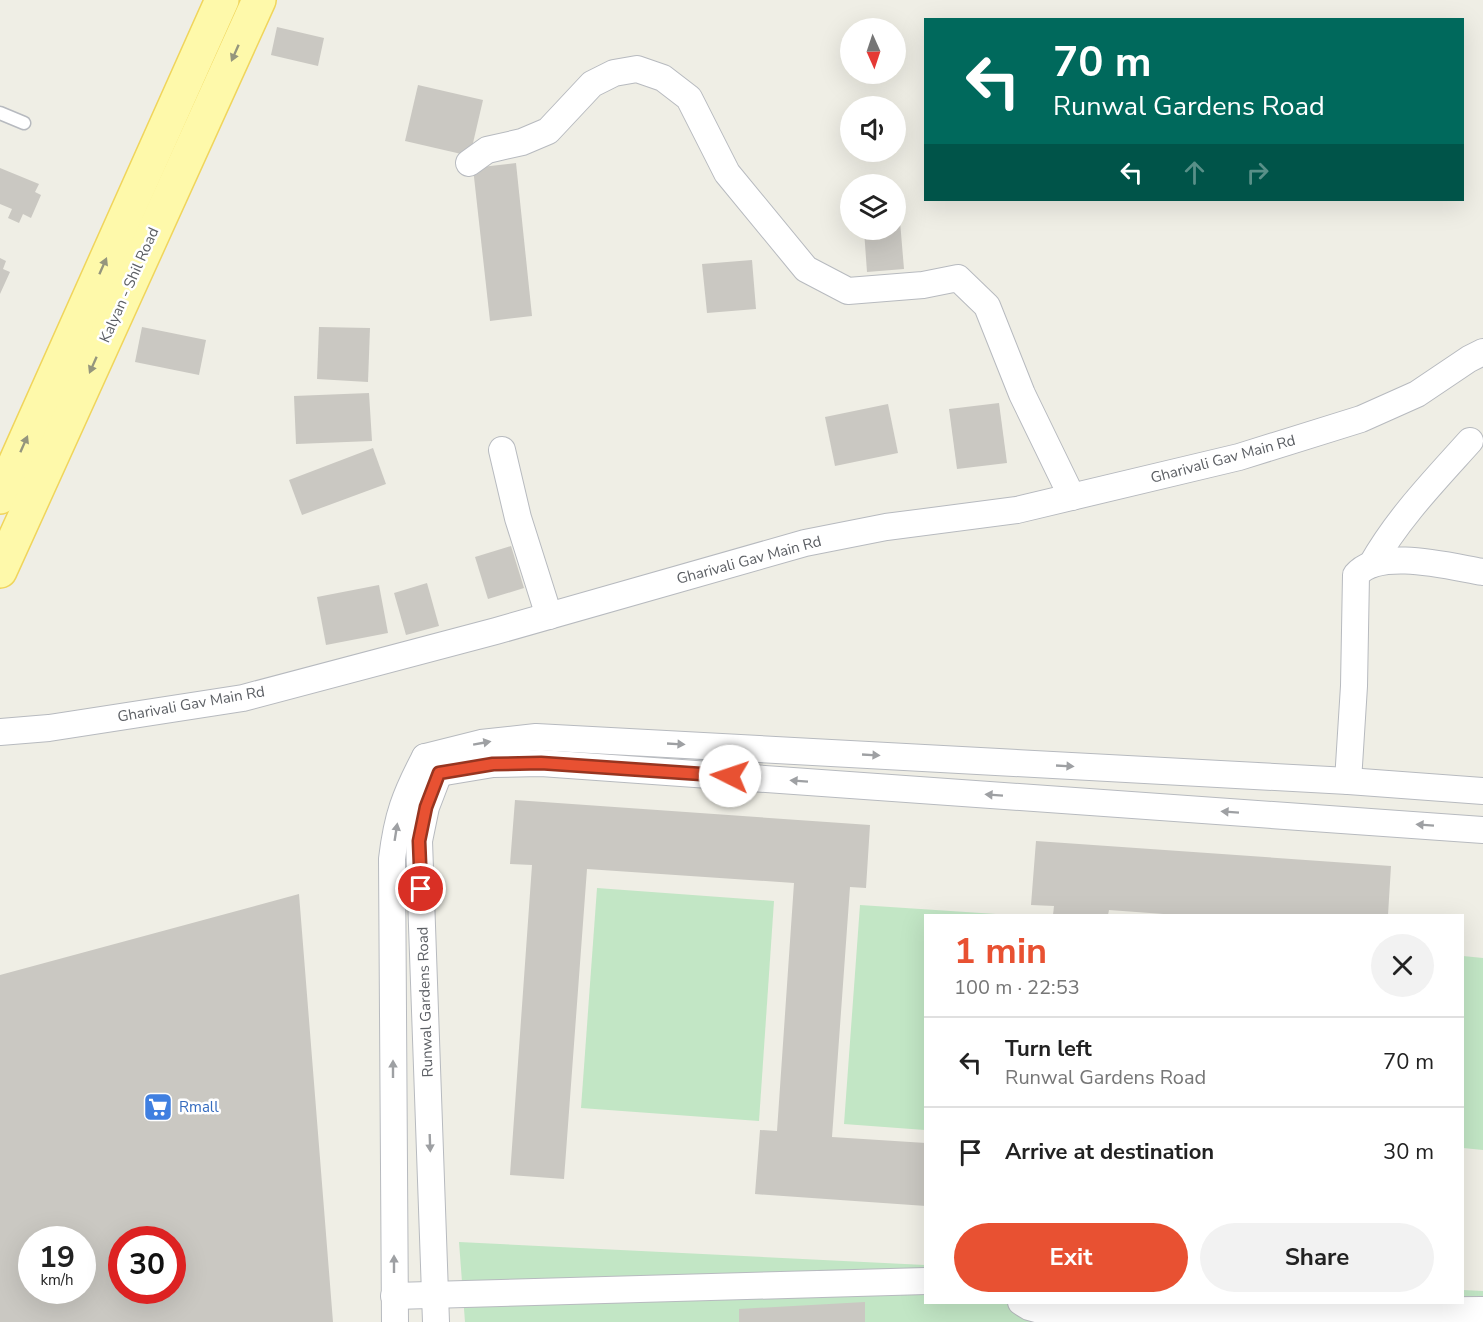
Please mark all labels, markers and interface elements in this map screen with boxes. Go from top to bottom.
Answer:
north arrow [840,18,906,84]
map controls [840,18,906,240]
text: 70 m [1053,34,1152,91]
icon: left [954,42,1032,120]
one-way arrow [230,45,239,62]
text: Runwal Gardens Road [1053,88,1325,125]
button: sound [840,96,906,162]
icon: left [1115,156,1148,189]
icon: ahead [1178,156,1211,189]
icon: right [1241,156,1274,189]
button: layers [840,174,906,240]
street label: Kalyan - Shil Road [95,224,163,346]
one-way arrow [99,257,108,275]
one-way arrow [89,356,98,373]
street label: Gharivali Gav Main Rd [1148,430,1298,488]
one-way arrow [20,435,29,453]
street label: Gharivali Gav Main Rd [674,531,824,589]
street label: Gharivali Gav Main Rd [116,681,266,727]
one-way arrow [472,739,491,748]
one-way arrow [666,740,685,749]
position arrow [698,744,762,808]
one-way arrow [861,750,880,760]
one-way arrow [1056,761,1075,770]
one-way arrow [790,776,809,786]
one-way arrow [984,790,1003,800]
one-way arrow [1221,807,1240,816]
one-way arrow [1415,821,1434,830]
one-way arrow [391,822,400,841]
pin [395,863,446,914]
icon: arrive [404,872,437,905]
street label: Runwal Gardens Road [412,926,438,1078]
text: 1 min [954,927,1047,976]
button: close [1371,934,1434,997]
text: 100 m · 22:53 [954,974,1080,1001]
text: Turn left [1005,1034,1092,1064]
icon: left [954,1046,987,1079]
text: 70 m [1383,1047,1434,1077]
one-way arrow [388,1059,398,1078]
text: Runwal Gardens Road [1005,1064,1206,1091]
supermarket icon: Rmall [142,1091,174,1123]
place label: Rmall [179,1097,219,1117]
one-way arrow [425,1133,435,1152]
icon: arrive [954,1136,987,1169]
text: Arrive at destination [1005,1137,1214,1167]
text: 30 m [1383,1137,1434,1167]
button: Exit [954,1223,1188,1292]
button: Share [1200,1223,1434,1292]
speed limit sign: 30 [108,1226,186,1304]
text: 19 [39,1237,75,1278]
one-way arrow [389,1254,399,1273]
text: km/h [40,1270,74,1290]

